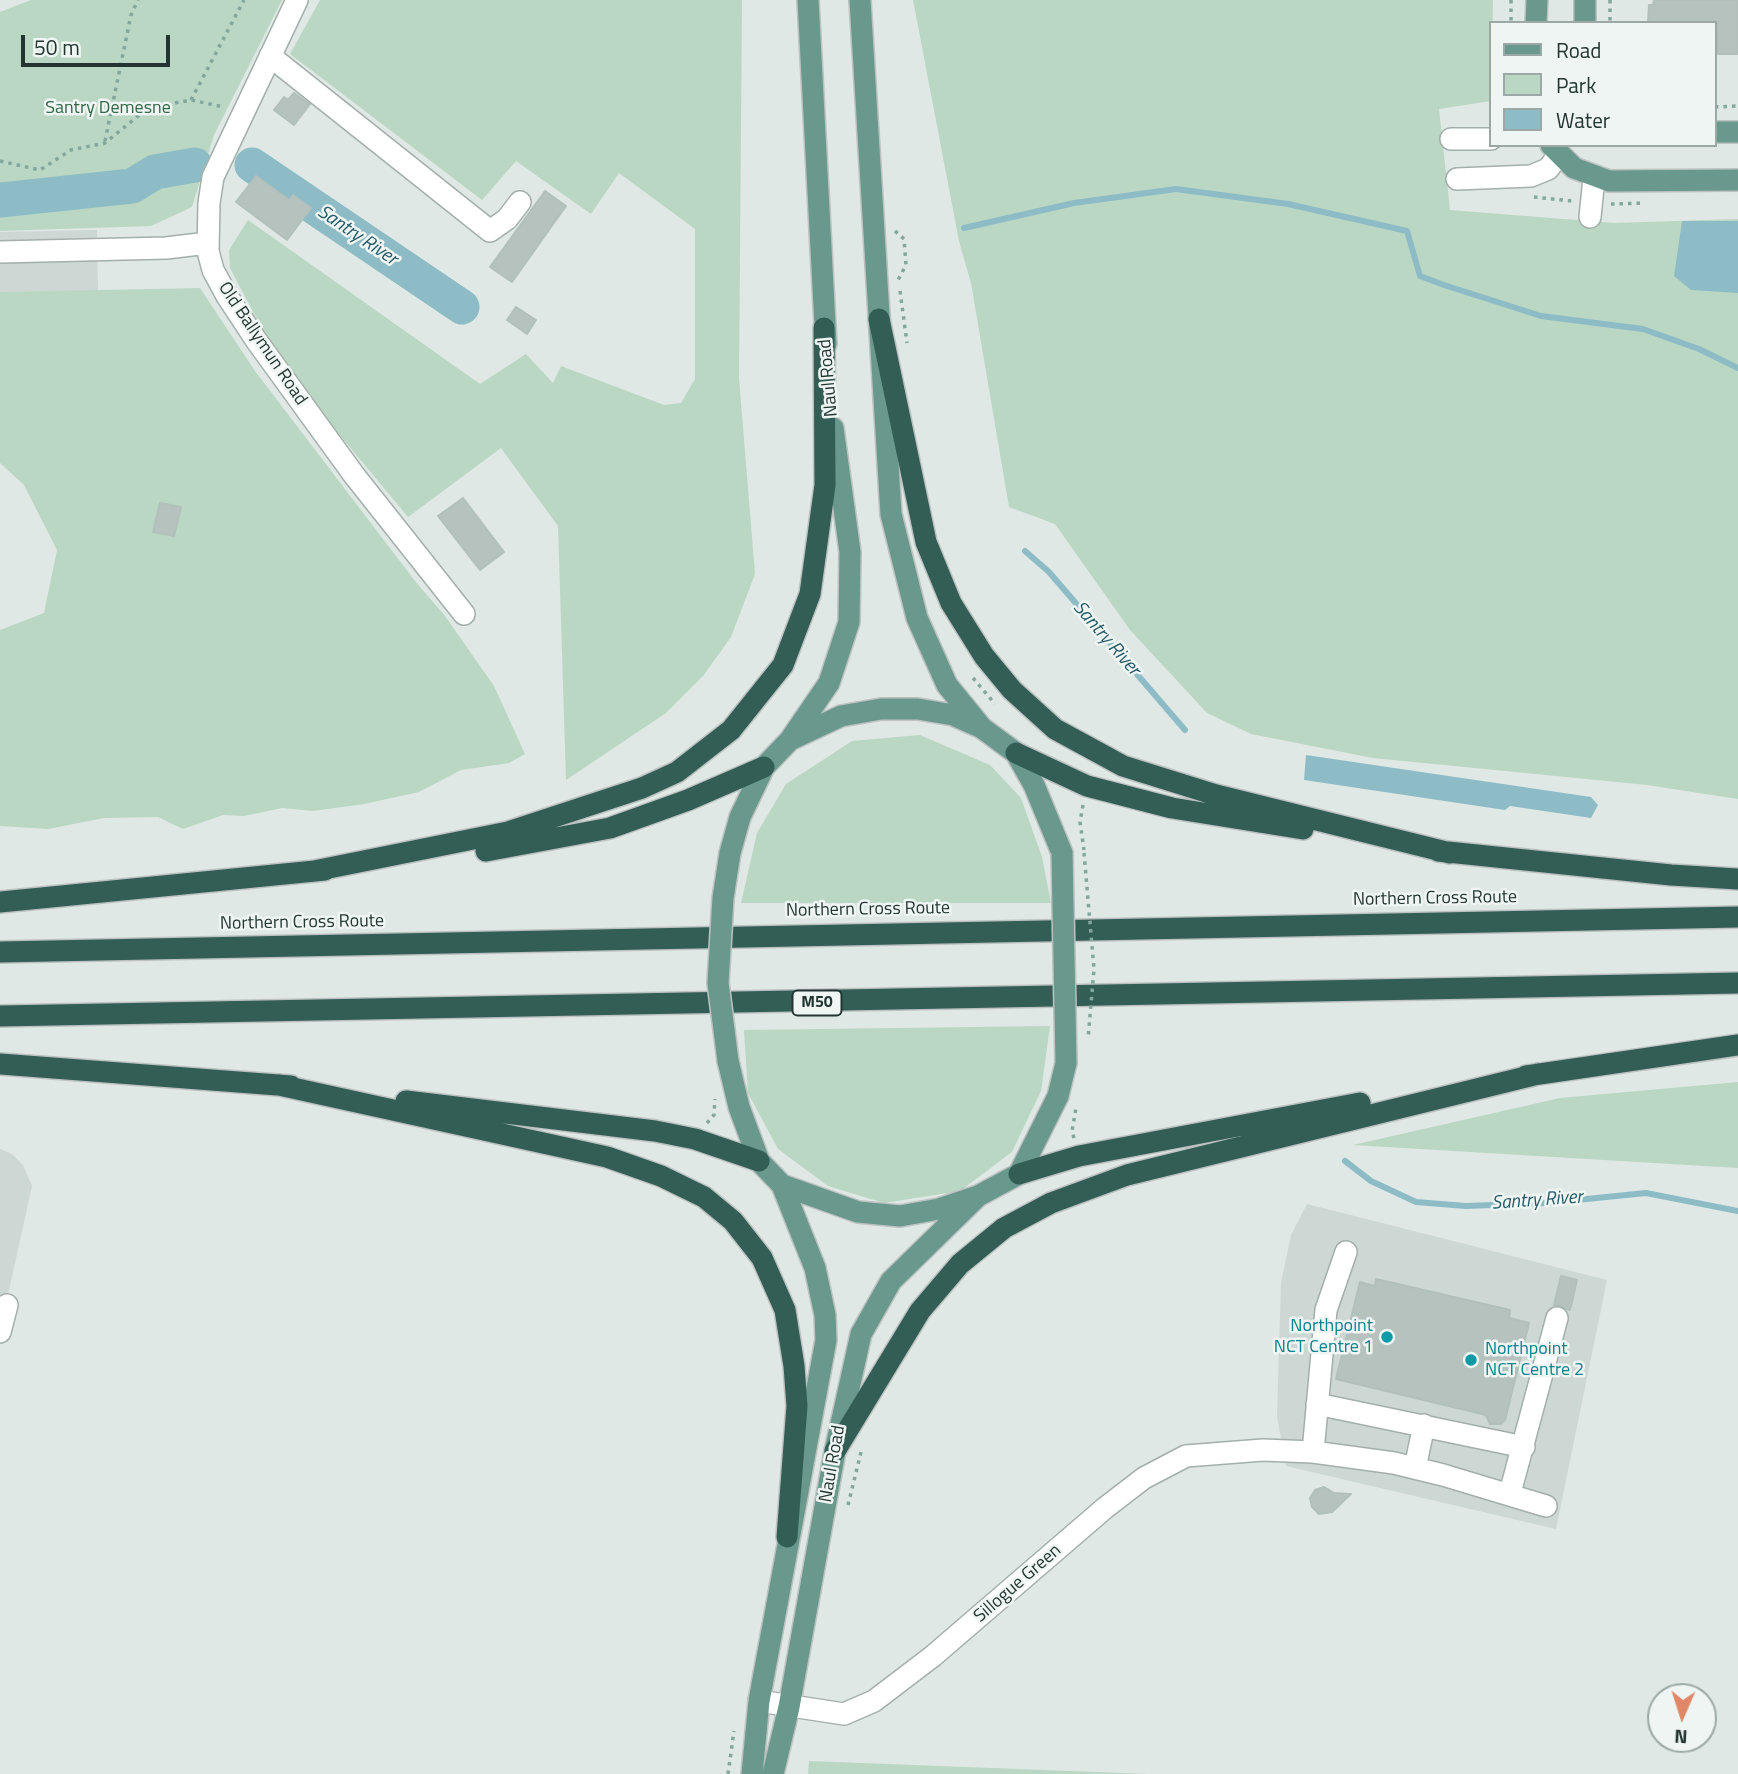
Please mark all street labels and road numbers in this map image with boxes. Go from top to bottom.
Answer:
street label: Old Ballymun Road [213,278,311,410]
street label: Naul Road [815,338,843,418]
street label: Northern Cross Route [1353,887,1517,911]
street label: Northern Cross Route [786,898,950,922]
street label: Northern Cross Route [220,911,384,935]
road number: M50 [792,990,842,1015]
street label: Naul Road [816,1424,850,1504]
street label: Sillogue Green [970,1540,1066,1628]

